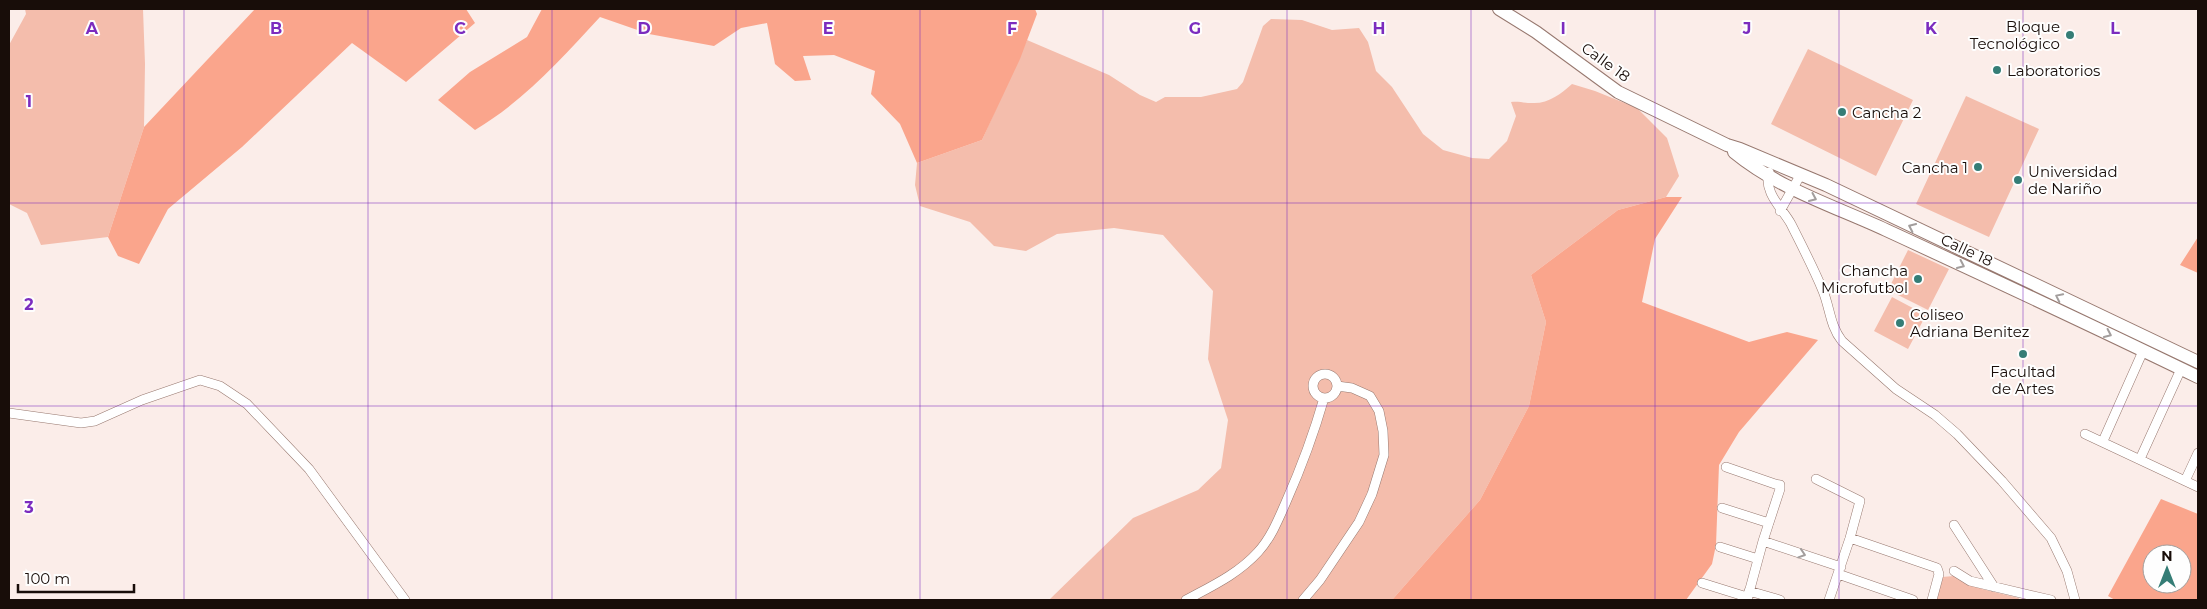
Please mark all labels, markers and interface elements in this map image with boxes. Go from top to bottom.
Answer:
place label: Bloque Tecnológico [1970,17,2060,53]
text: A [85,19,99,38]
text: B [270,19,282,38]
text: C [454,19,466,38]
text: D [637,19,651,38]
text: E [823,19,833,38]
text: F [1007,19,1017,38]
text: G [1189,19,1201,38]
text: H [1373,19,1385,38]
text: I [1560,19,1566,38]
text: J [1742,19,1751,38]
text: K [1925,19,1938,38]
text: L [2110,19,2120,38]
marker: Bloque Tecnológico [2064,29,2076,41]
street label: Calle 18 [1578,38,1634,86]
place label: Laboratorios [2007,61,2100,80]
marker: Laboratorios [1991,64,2003,76]
text: 1 [26,92,32,111]
place label: Cancha 2 [1852,103,1921,122]
marker: Cancha 2 [1836,106,1848,118]
place label: Cancha 1 [1902,158,1968,177]
marker: Cancha 1 [1972,161,1984,173]
place label: Universidad de Nariño [2028,162,2118,198]
marker: Universidad de Nariño [2012,174,2024,186]
one-way arrow [1808,191,1817,202]
one-way arrow [1908,223,1917,233]
street label: Calle 18 [1938,230,1996,270]
one-way arrow [1955,259,1964,269]
place label: Chancha Microfutbol [1821,261,1908,297]
marker: Chancha Microfutbol [1912,273,1924,285]
one-way arrow [2055,292,2064,303]
text: 2 [24,295,34,314]
place label: Coliseo Adriana Benitez [1910,305,2030,341]
marker: Coliseo Adriana Benitez [1894,317,1906,329]
one-way arrow [2102,328,2111,338]
marker: Facultad de Artes [2017,348,2029,360]
place label: Facultad de Artes [1990,362,2056,398]
text: 3 [23,498,34,517]
north arrow [2142,544,2192,594]
text: N [2161,547,2173,565]
one-way arrow [1797,548,1805,558]
scale bar [18,562,134,594]
text: 100 m [25,569,70,588]

